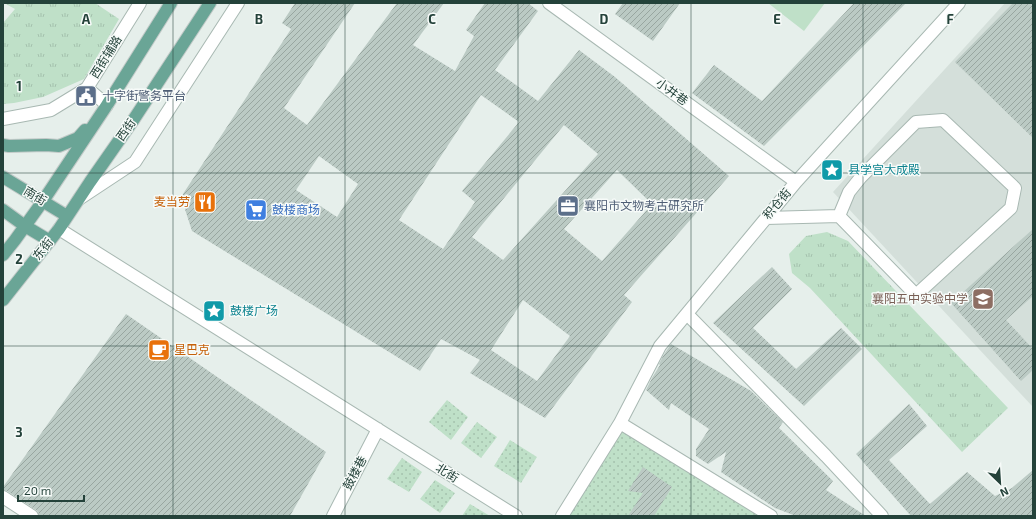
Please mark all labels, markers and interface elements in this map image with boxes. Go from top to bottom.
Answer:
text: A [82,11,91,27]
text: B [255,11,263,27]
text: C [428,11,436,27]
text: D [600,11,609,27]
text: E [773,11,781,27]
text: F [946,11,954,27]
street label: 西街辅路 [86,32,124,81]
street label: 小井巷 [654,75,691,107]
text: 1 [16,78,22,94]
public building icon: 十字街警务平台 [73,83,99,109]
place label: 十字街警务平台 [102,88,186,102]
street label: 西街 [113,116,138,143]
place icon: 县学宫大成殿 [819,157,845,183]
place label: 县学宫大成殿 [848,162,920,176]
street label: 南街 [22,183,49,207]
street label: 积仓街 [759,185,793,222]
restaurant icon: 麦当劳 [192,189,218,215]
office icon: 襄阳市文物考古研究所 [555,193,581,219]
place label: 麦当劳 [154,194,190,208]
supermarket icon: 鼓楼商场 [243,197,269,223]
place label: 襄阳市文物考古研究所 [584,198,704,212]
place label: 鼓楼商场 [272,202,320,216]
street label: 东街 [29,235,55,262]
text: 2 [15,251,23,267]
school or university icon: 襄阳五中实验中学 [970,286,996,312]
place label: 襄阳五中实验中学 [872,291,968,305]
place icon: 鼓楼广场 [201,298,227,324]
place label: 鼓楼广场 [230,303,278,317]
cafe icon: 星巴克 [146,337,172,363]
place label: 星巴克 [174,342,210,356]
text: 3 [15,424,23,440]
street label: 鼓楼巷 [339,453,369,492]
street label: 北街 [434,460,461,484]
north arrow [980,463,1020,503]
scale bar [18,477,84,503]
text: 20 m [24,483,51,497]
text: N [998,485,1011,500]

